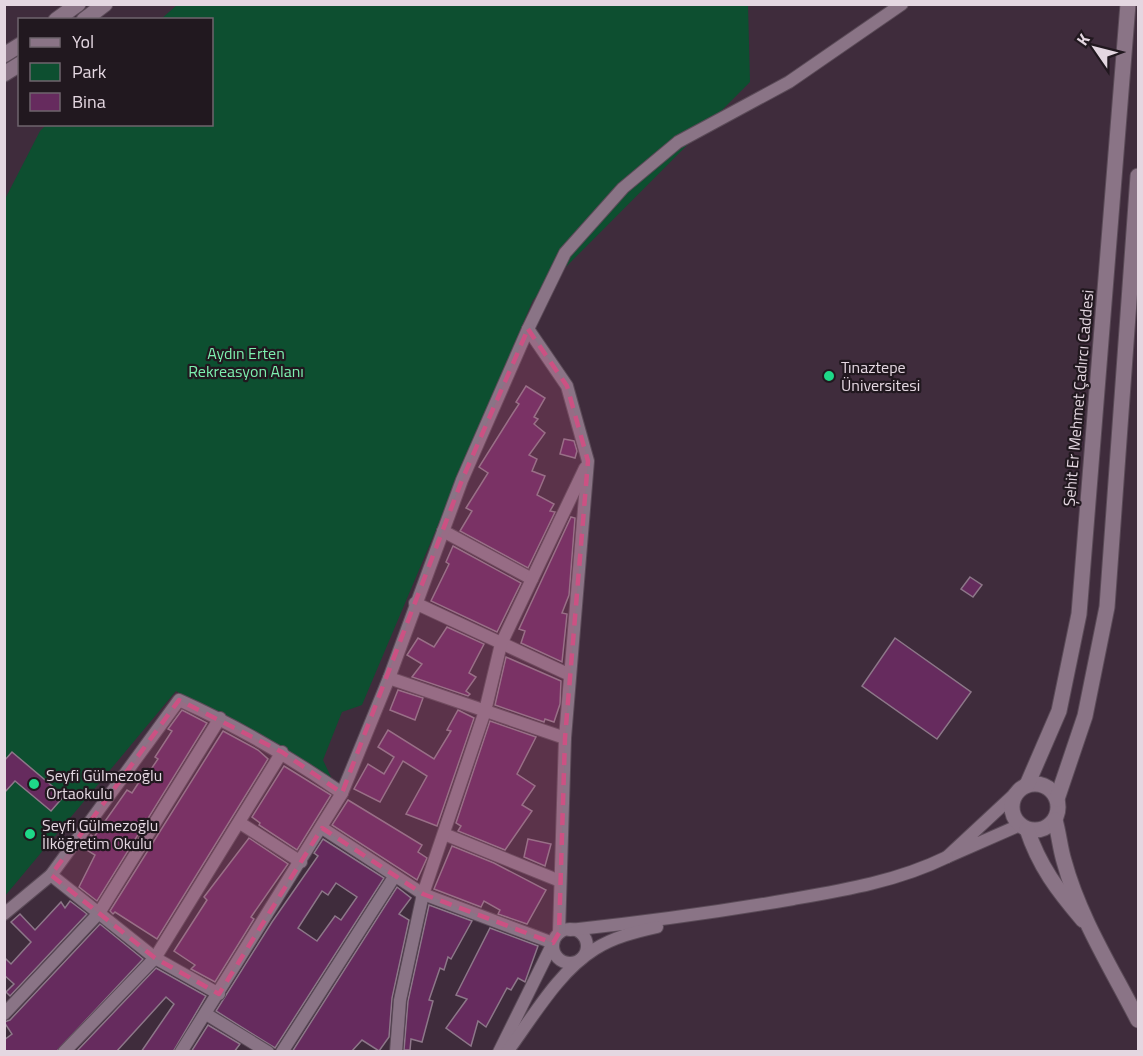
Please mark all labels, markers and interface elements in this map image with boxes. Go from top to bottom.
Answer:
legend [18,18,213,126]
north arrow [1065,18,1125,78]
text: Yol [72,28,94,55]
text: K [1070,28,1096,50]
text: Park [72,58,107,85]
text: Bina [72,88,106,115]
street label: Şehit Er Mehmet Çadırcı Caddesi [1057,289,1099,507]
park label: Aydın Erten Rekreasyon Alanı [188,341,304,383]
place label: Tınaztepe Üniversitesi [841,355,920,397]
marker: Tınaztepe Üniversitesi [822,369,836,383]
place label: Seyfi Gülmezoğlu Ortaokulu [46,763,162,805]
marker: Seyfi Gülmezoğlu Ortaokulu [27,777,41,791]
place label: Seyfi Gülmezoğlu İlköğretim Okulu [42,813,158,855]
marker: Seyfi Gülmezoğlu İlköğretim Okulu [23,827,37,841]

